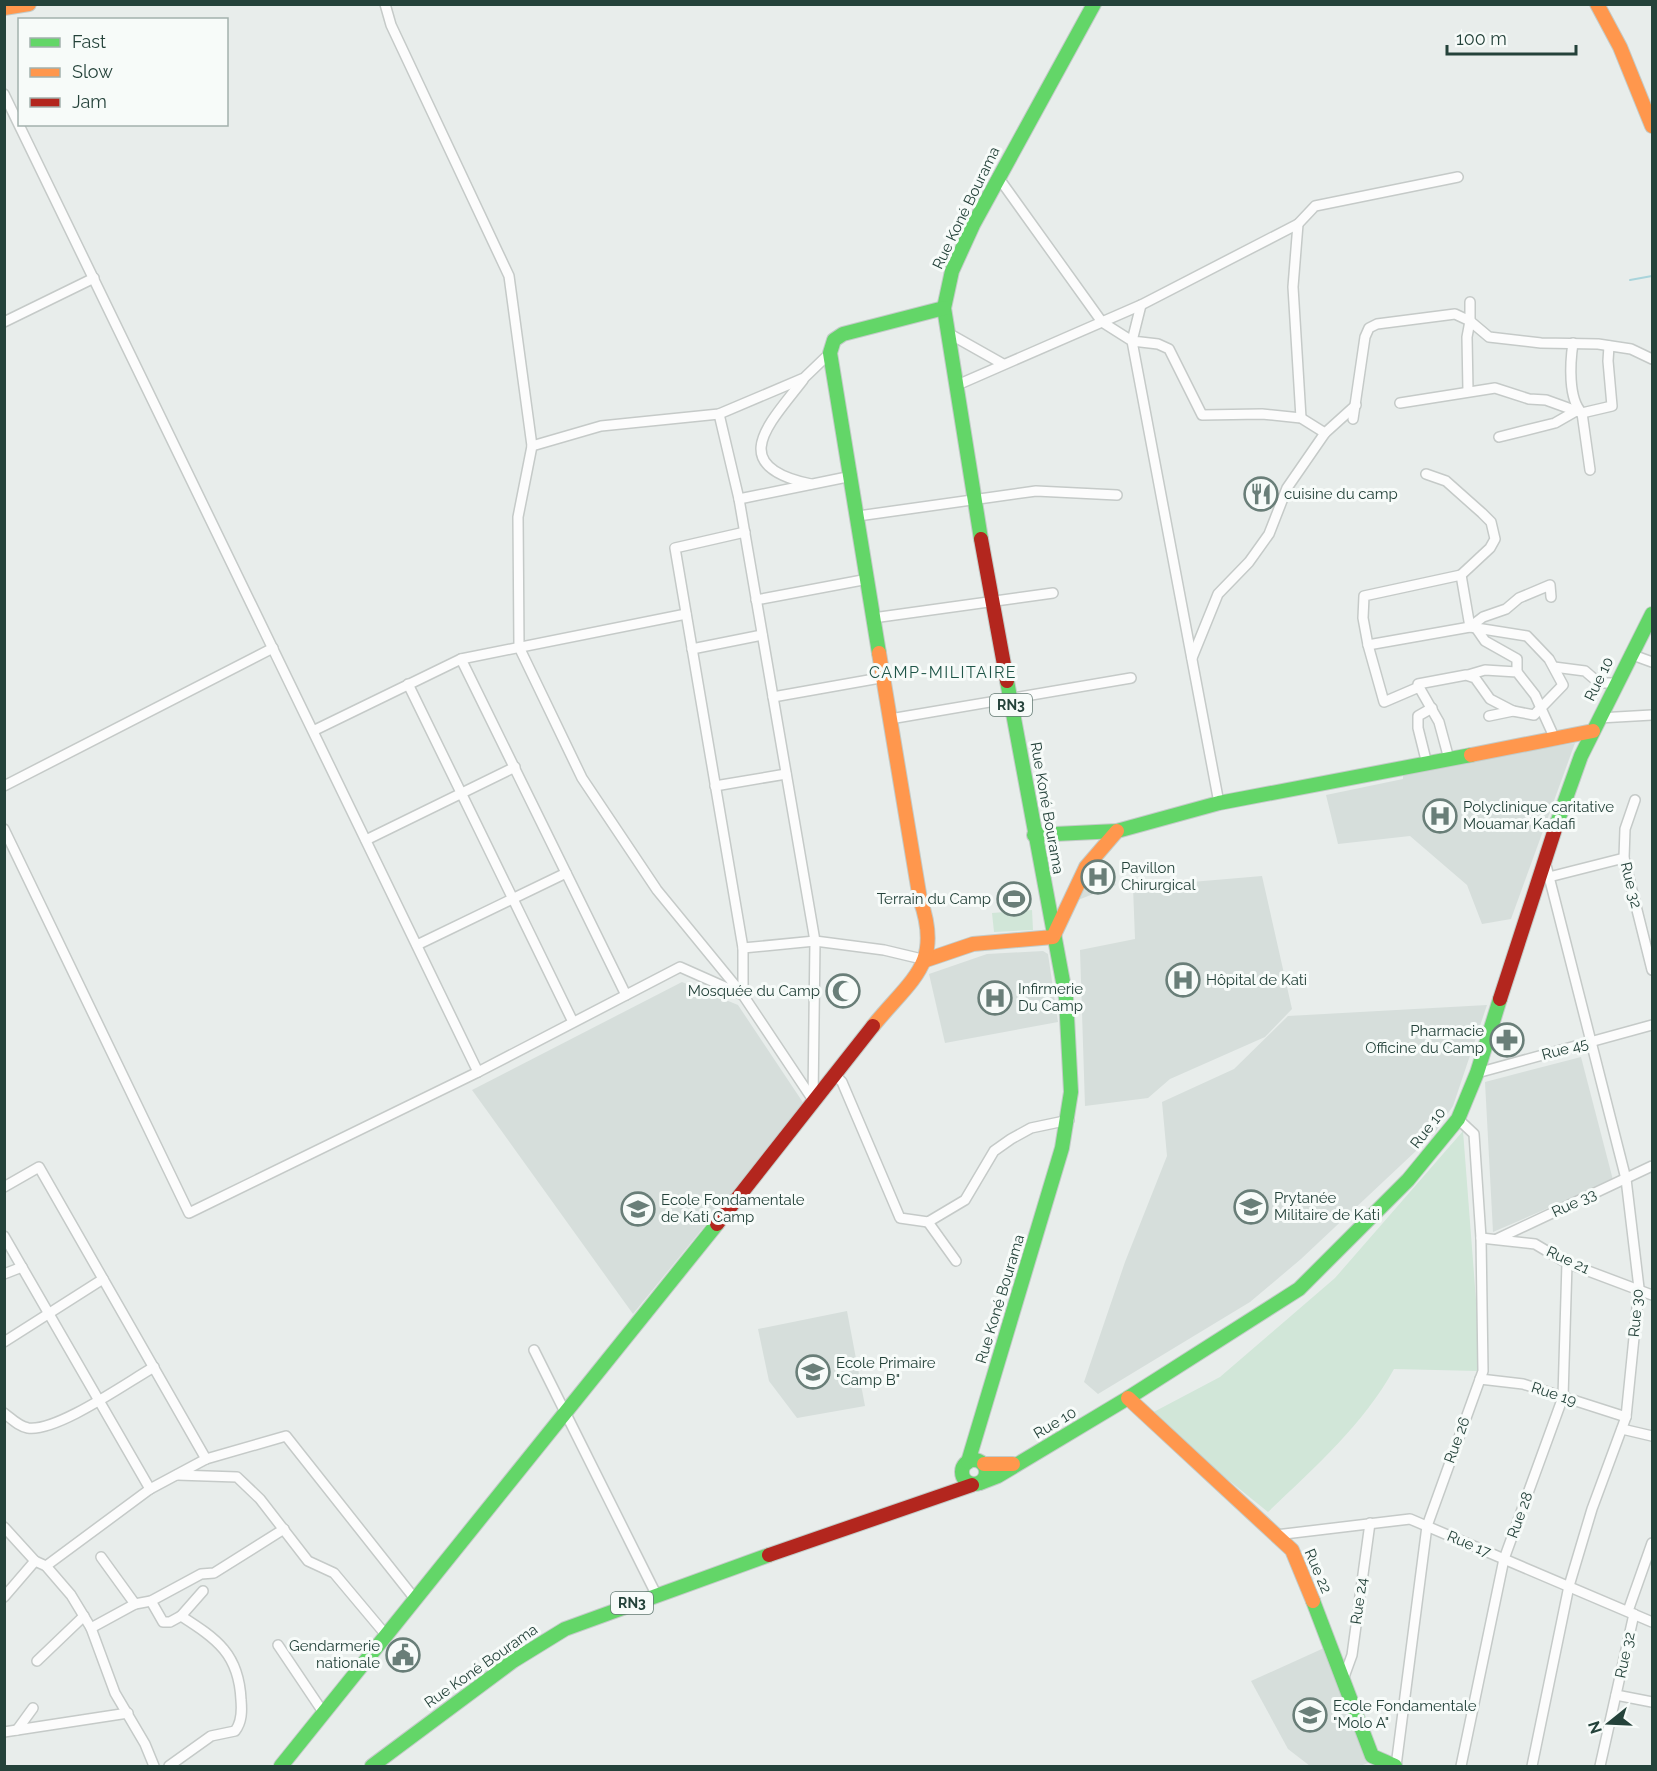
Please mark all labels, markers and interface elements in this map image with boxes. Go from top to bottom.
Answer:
legend [18,18,228,126]
scale bar [1447,18,1576,56]
text: 100 m [1456,28,1507,49]
text: Fast [72,31,106,52]
text: Slow [72,61,113,82]
text: Jam [72,91,107,112]
street label: Rue Koné Bourama [929,144,1003,272]
restaurant icon: cuisine du camp [1243,476,1279,512]
place label: cuisine du camp [1284,485,1398,503]
street label: Rue 10 [1581,654,1617,704]
district label: CAMP-MILITAIRE [869,663,1017,682]
road number: RN3 [990,694,1032,716]
street label: Rue Koné Bourama [1027,741,1067,875]
hospital icon: Polyclinique caritative Mouamar Kadafi [1422,798,1458,834]
place label: Polyclinique caritative Mouamar Kadafi [1463,798,1614,833]
hospital icon: Pavillon Chirurgical [1080,859,1116,895]
place label: Pavillon Chirurgical [1121,859,1196,894]
street label: Rue 32 [1617,860,1645,910]
sports icon: Terrain du Camp [996,881,1032,917]
place label: Terrain du Camp [877,890,991,908]
hospital icon: Hôpital de Kati [1165,962,1201,998]
place label: Hôpital de Kati [1206,971,1307,989]
mosque icon: Mosquée du Camp [825,973,861,1009]
hospital icon: Infirmerie Du Camp [977,980,1013,1016]
place label: Infirmerie Du Camp [1018,980,1083,1015]
place label: Mosquée du Camp [688,982,820,1000]
place label: Pharmacie Officine du Camp [1365,1022,1484,1057]
pharmacy icon: Pharmacie Officine du Camp [1489,1022,1525,1058]
street label: Rue 45 [1540,1034,1590,1064]
street label: Rue 10 [1406,1104,1450,1152]
street label: Rue 33 [1549,1185,1599,1221]
school or university icon: Prytanée Militaire de Kati [1233,1189,1269,1225]
place label: Prytanée Militaire de Kati [1274,1189,1380,1224]
school or university icon: Ecole Fondamentale de Kati Camp [620,1191,656,1227]
place label: Ecole Fondamentale de Kati Camp [661,1191,805,1226]
street label: Rue Koné Bourama [972,1232,1028,1366]
street label: Rue 21 [1544,1242,1593,1278]
street label: Rue 30 [1625,1288,1647,1338]
school or university icon: Ecole Primaire "Camp B" [795,1354,831,1390]
place label: Ecole Primaire "Camp B" [836,1354,936,1389]
street label: Rue 19 [1529,1378,1579,1410]
street label: Rue 10 [1030,1403,1080,1443]
street label: Rue 26 [1440,1414,1474,1466]
street label: Rue 28 [1503,1489,1537,1541]
street label: Rue 17 [1444,1527,1494,1561]
street label: Rue 22 [1301,1546,1336,1596]
street label: Rue 24 [1347,1576,1371,1626]
road number: RN3 [611,1592,653,1614]
street label: Rue Koné Bourama [421,1620,541,1712]
street label: Rue 32 [1611,1630,1639,1680]
place label: Gendarmerie nationale [289,1637,380,1672]
public building icon: Gendarmerie nationale [385,1637,421,1673]
north arrow [1579,1693,1639,1753]
school or university icon: Ecole Fondamentale "Molo A" [1292,1697,1328,1733]
place label: Ecole Fondamentale "Molo A" [1333,1697,1477,1732]
text: N [1584,1719,1606,1736]

